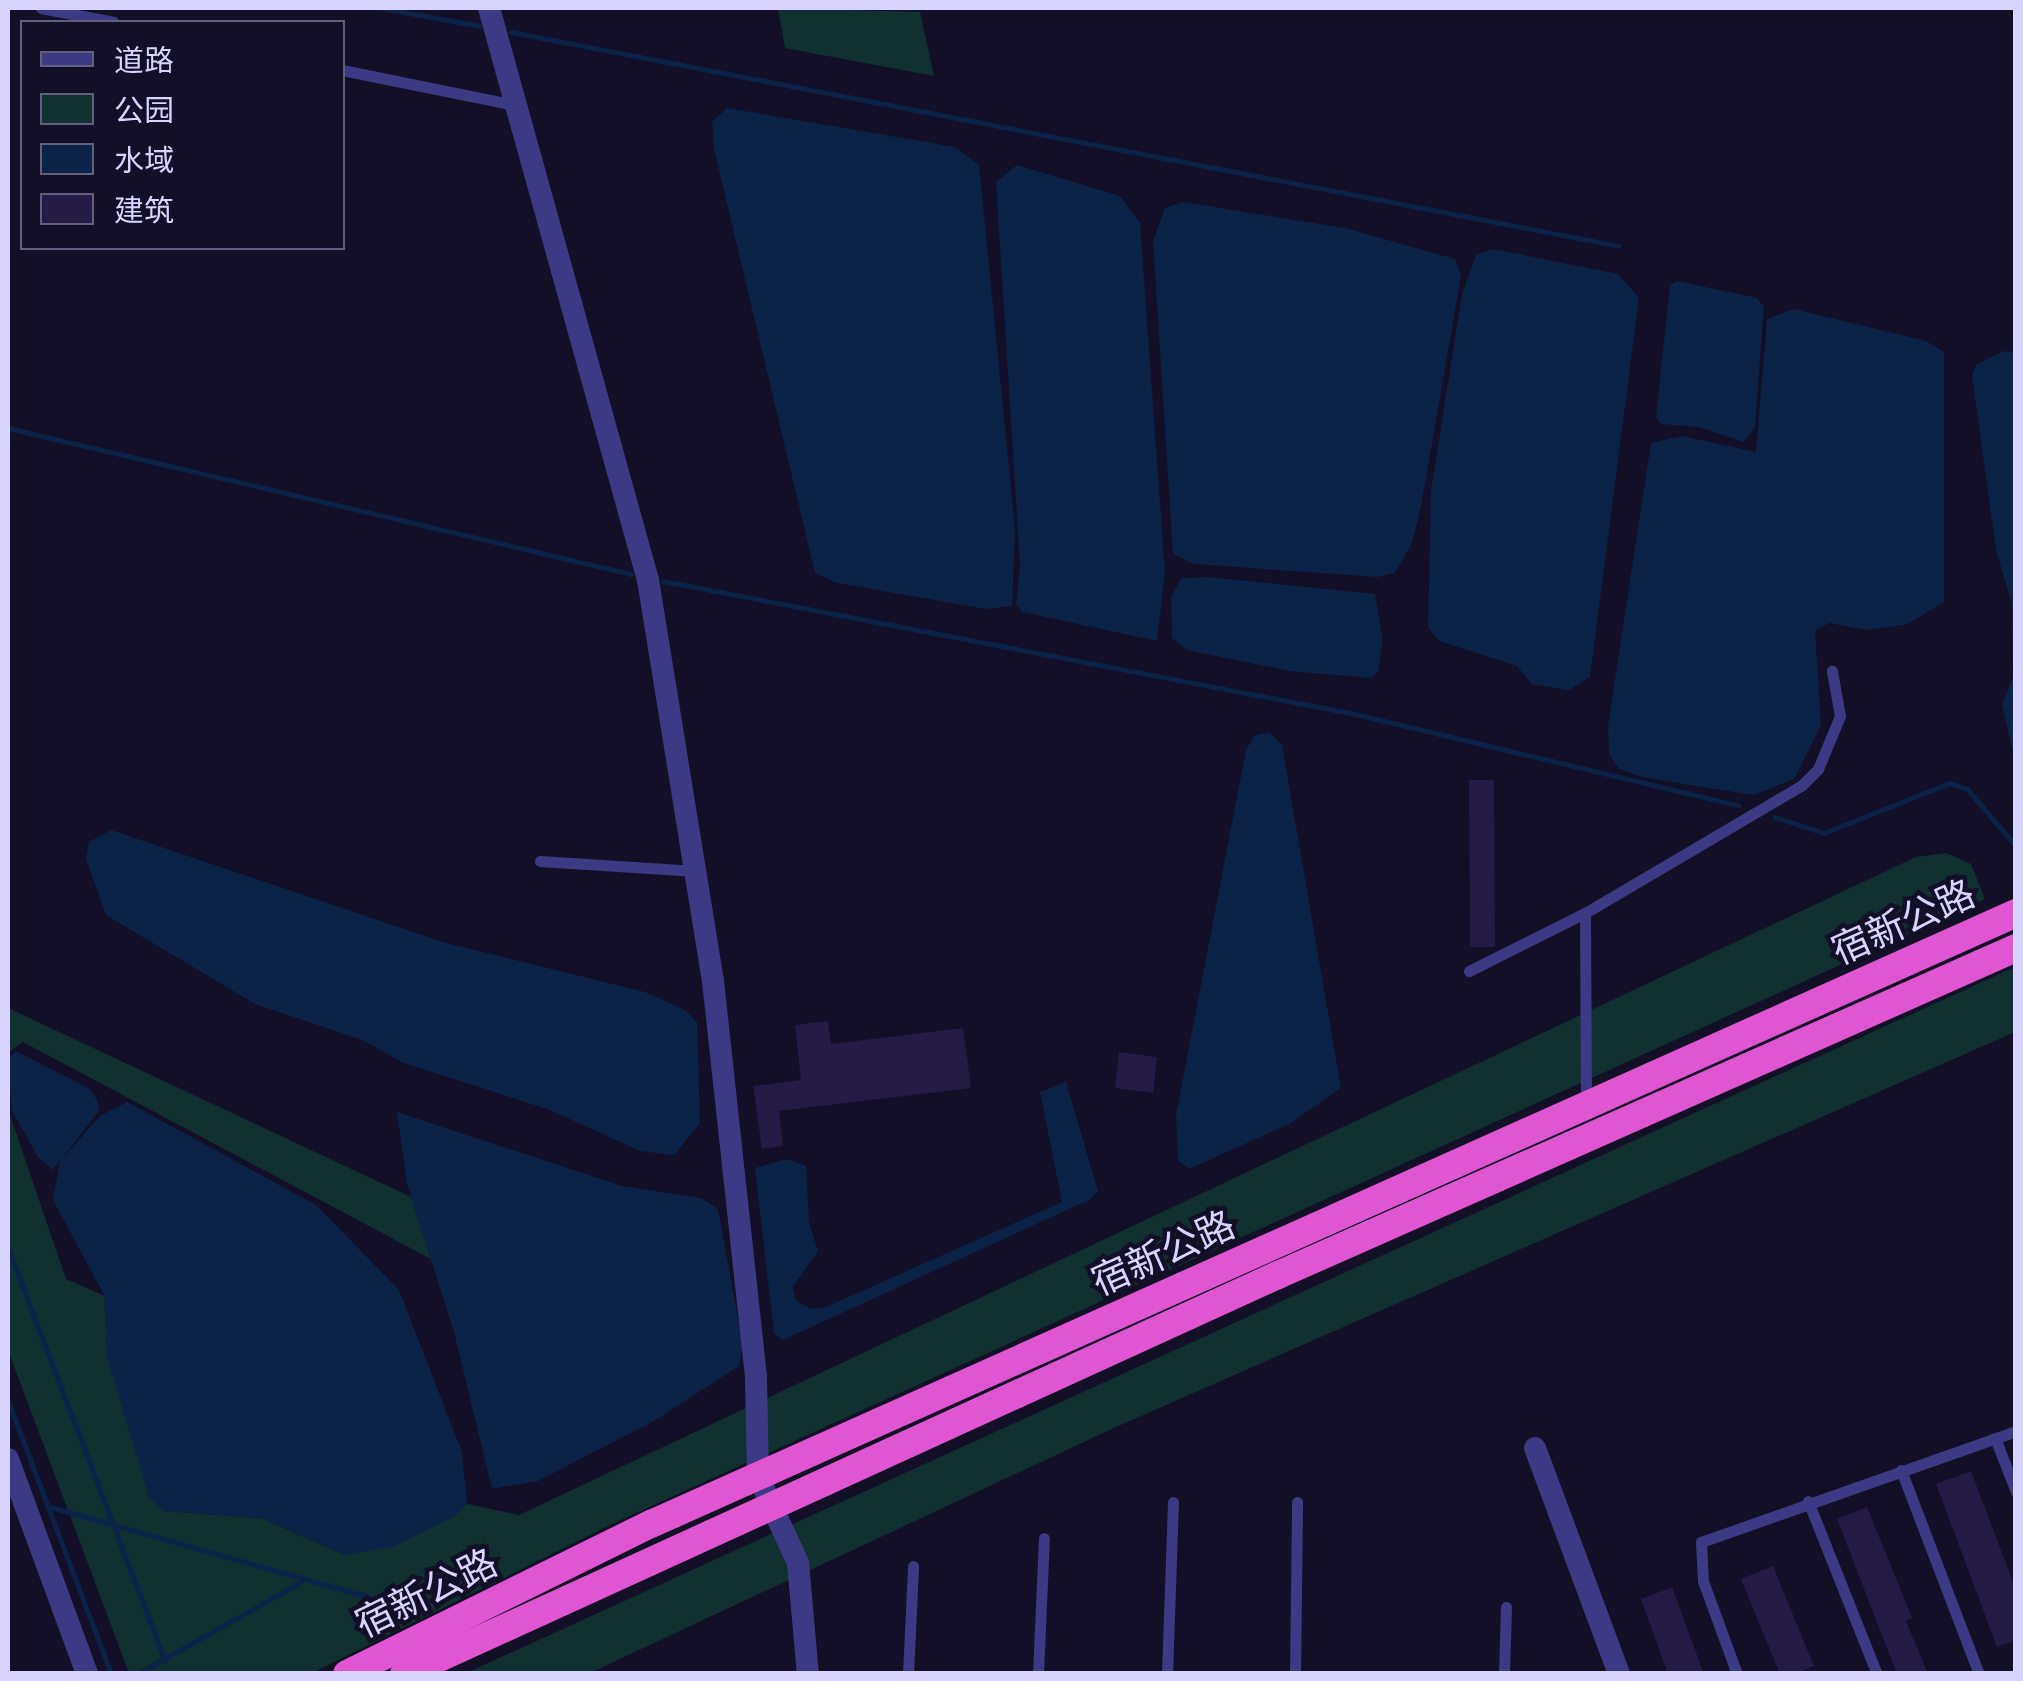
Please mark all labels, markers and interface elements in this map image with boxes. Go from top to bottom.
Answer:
legend [20,20,345,250]
text: 道路 [114,37,174,83]
text: 公园 [114,87,174,133]
text: 水域 [114,137,174,183]
text: 建筑 [114,187,174,233]
street label: 宿新公路 [1824,870,1982,974]
street label: 宿新公路 [1084,1201,1242,1305]
street label: 宿新公路 [348,1539,504,1647]

